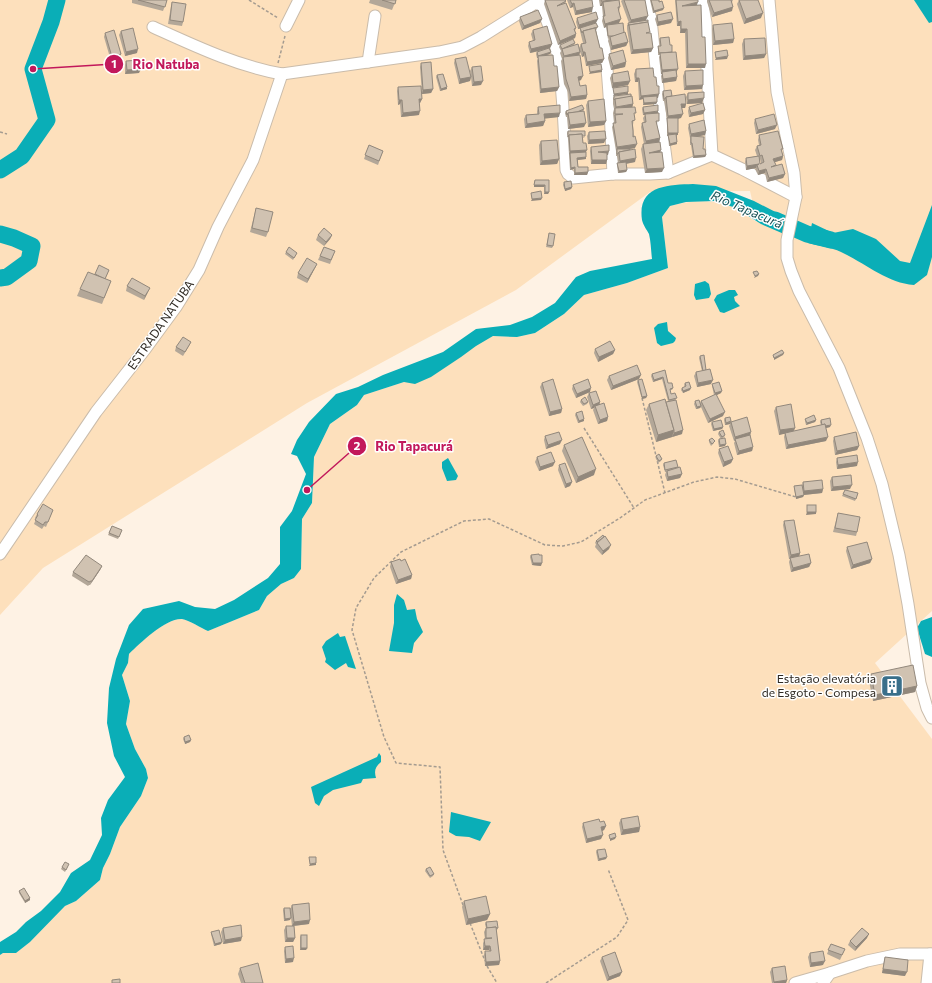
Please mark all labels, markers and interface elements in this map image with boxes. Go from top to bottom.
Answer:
callout: Rio Natuba [104,52,207,77]
text: 1 [111,56,117,70]
text: Rio Natuba [133,56,200,72]
water label: Rio Tapacurá [709,187,785,231]
street label: ESTRADA NATUBA [124,277,196,372]
callout: Rio Tapacurá [347,434,460,459]
text: 2 [354,438,361,452]
text: Rio Tapacurá [375,438,453,454]
place label: Estação elevatória de Esgoto - Compesa [762,671,876,699]
building icon: Estação elevatória de Esgoto - Compesa [879,673,905,699]

